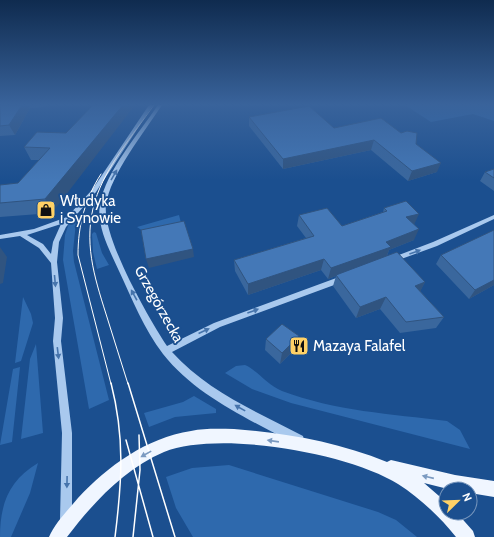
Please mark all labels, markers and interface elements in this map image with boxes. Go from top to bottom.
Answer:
one-way arrow [111,169,118,181]
place label: Włudyka i Synowie [60,192,121,227]
shop icon: Włudyka i Synowie [35,199,57,221]
one-way arrow [409,248,421,254]
street label: Grzegórzecka [131,262,188,346]
one-way arrow [51,275,58,287]
one-way arrow [131,289,138,301]
one-way arrow [248,308,260,314]
one-way arrow [198,328,209,334]
restaurant icon: Mazaya Falafel [288,335,310,357]
place label: Mazaya Falafel [313,337,406,355]
one-way arrow [55,347,61,359]
one-way arrow [234,405,246,411]
one-way arrow [266,437,279,444]
one-way arrow [140,450,152,457]
one-way arrow [422,473,434,479]
one-way arrow [64,476,70,489]
north arrow [438,481,478,521]
text: N [459,491,475,503]

